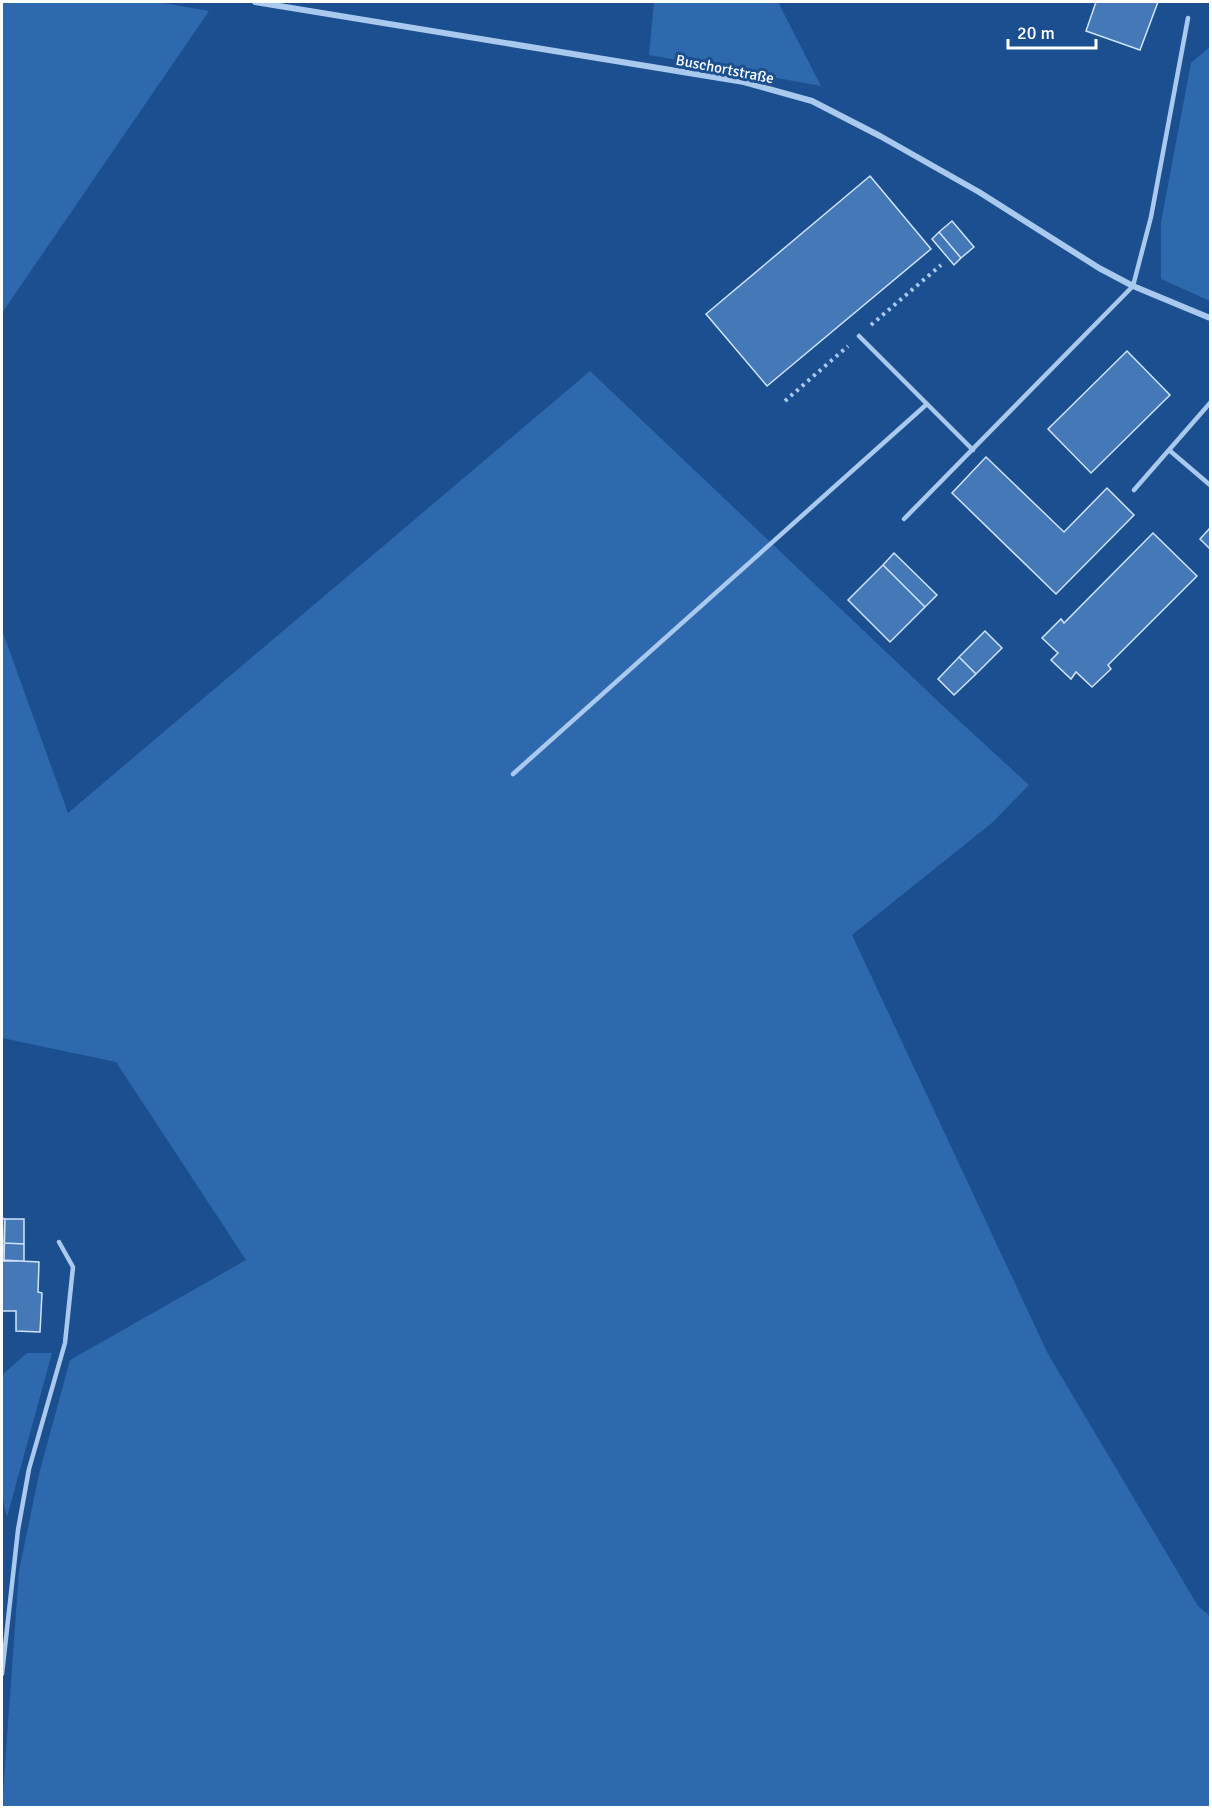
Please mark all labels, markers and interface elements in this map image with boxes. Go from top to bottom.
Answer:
scale bar [1008,12,1096,50]
text: 20 m [1017,22,1055,44]
street label: Buschortstraße [674,51,776,87]

